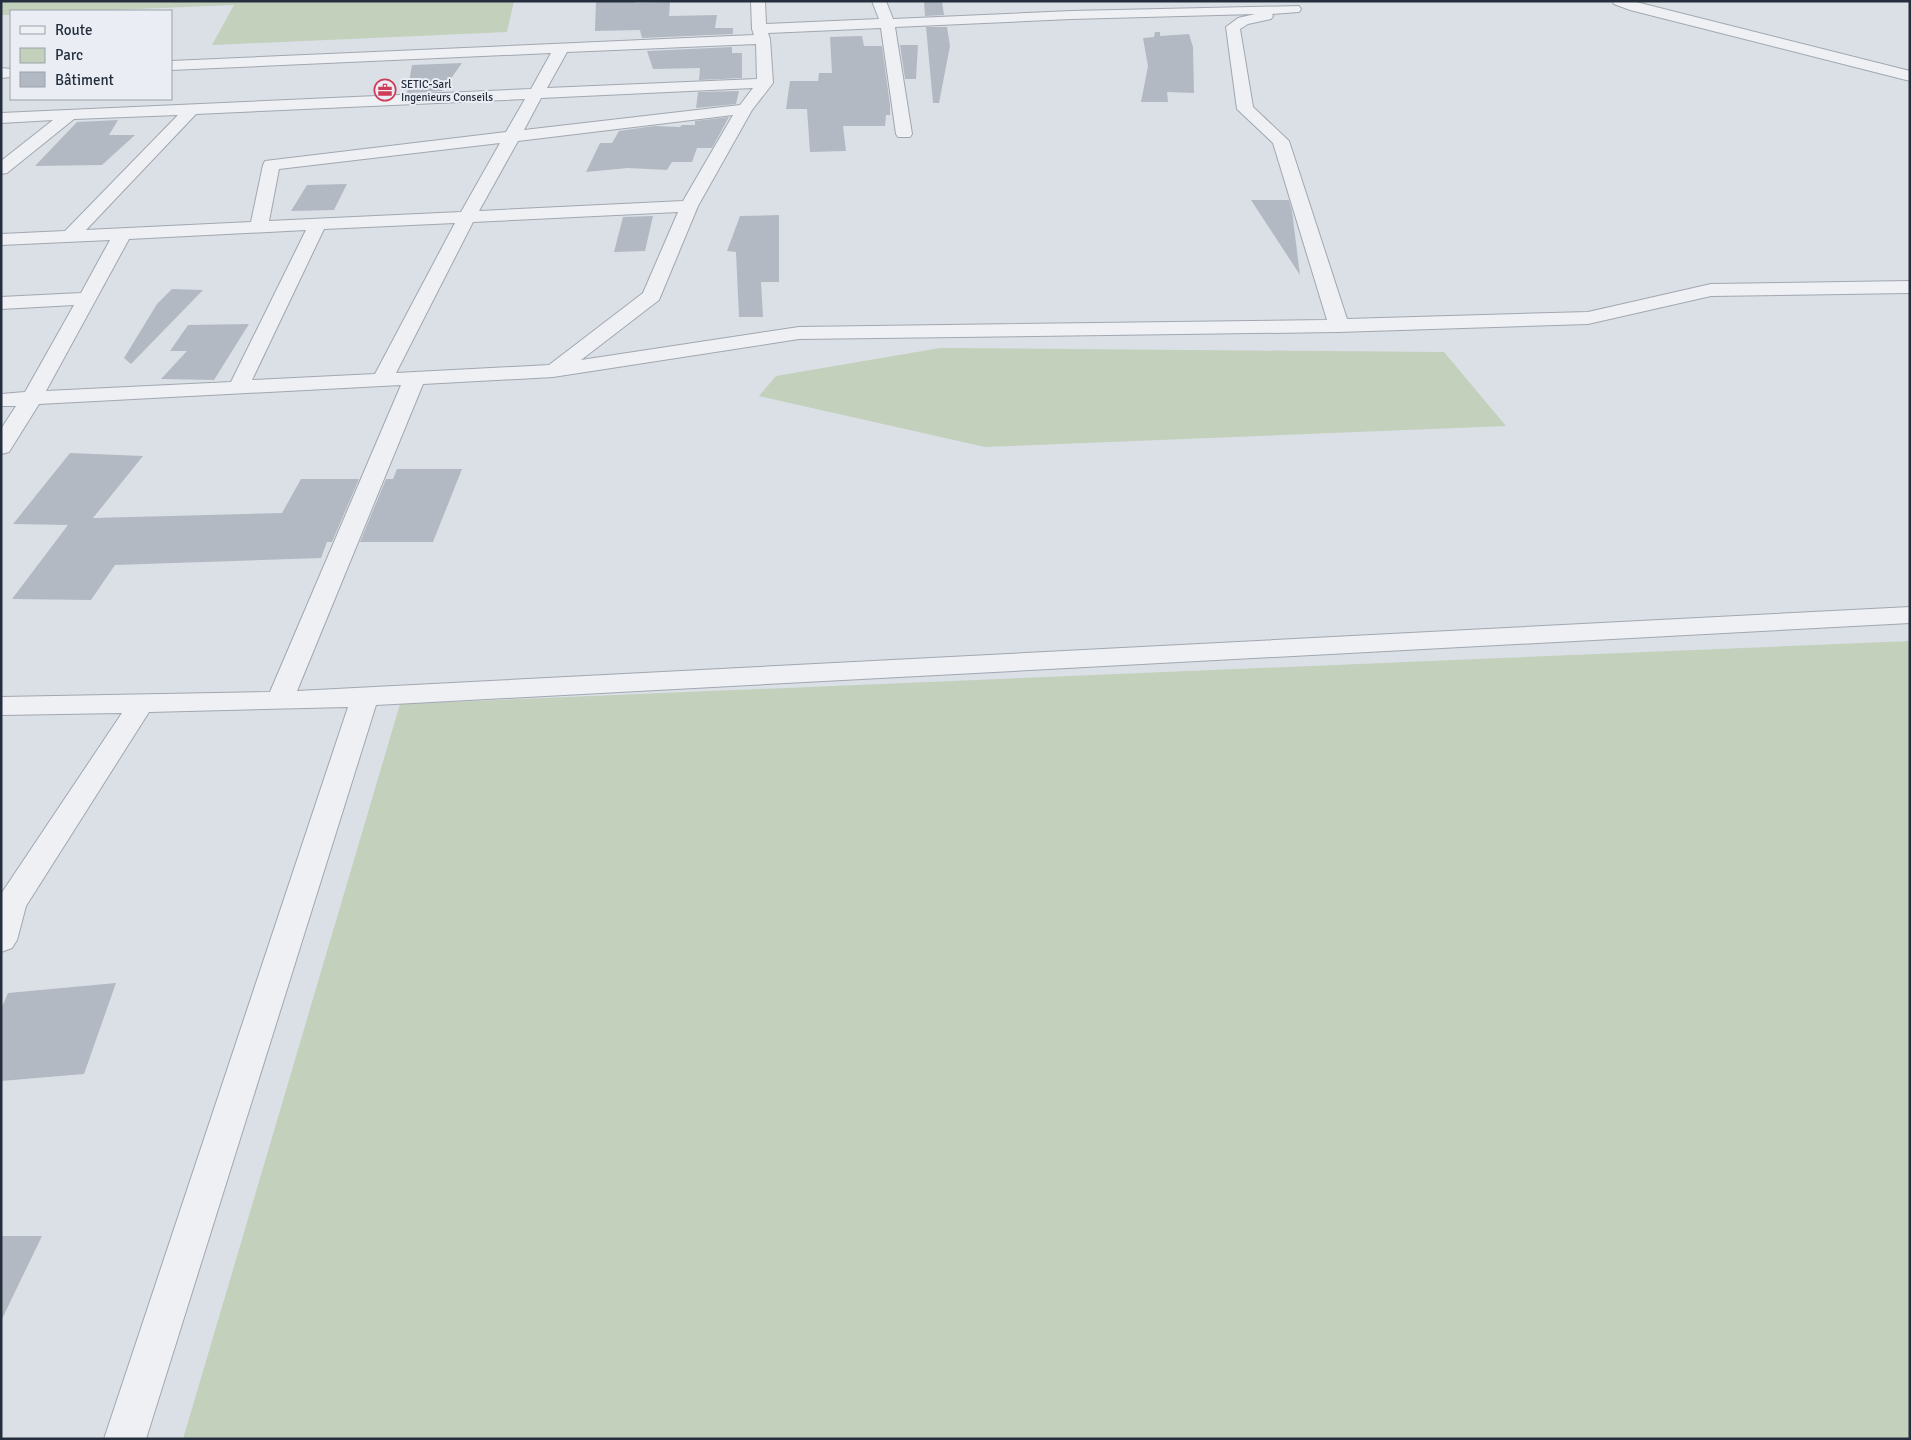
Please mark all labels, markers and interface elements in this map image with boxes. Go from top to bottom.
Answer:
legend [10,10,172,100]
text: Route [55,21,92,39]
text: Parc [55,46,83,64]
text: Bâtiment [55,71,114,89]
office icon: SETIC-Sarl Ingenieurs Conseils [373,78,397,102]
place label: SETIC-Sarl Ingenieurs Conseils [401,78,493,104]

